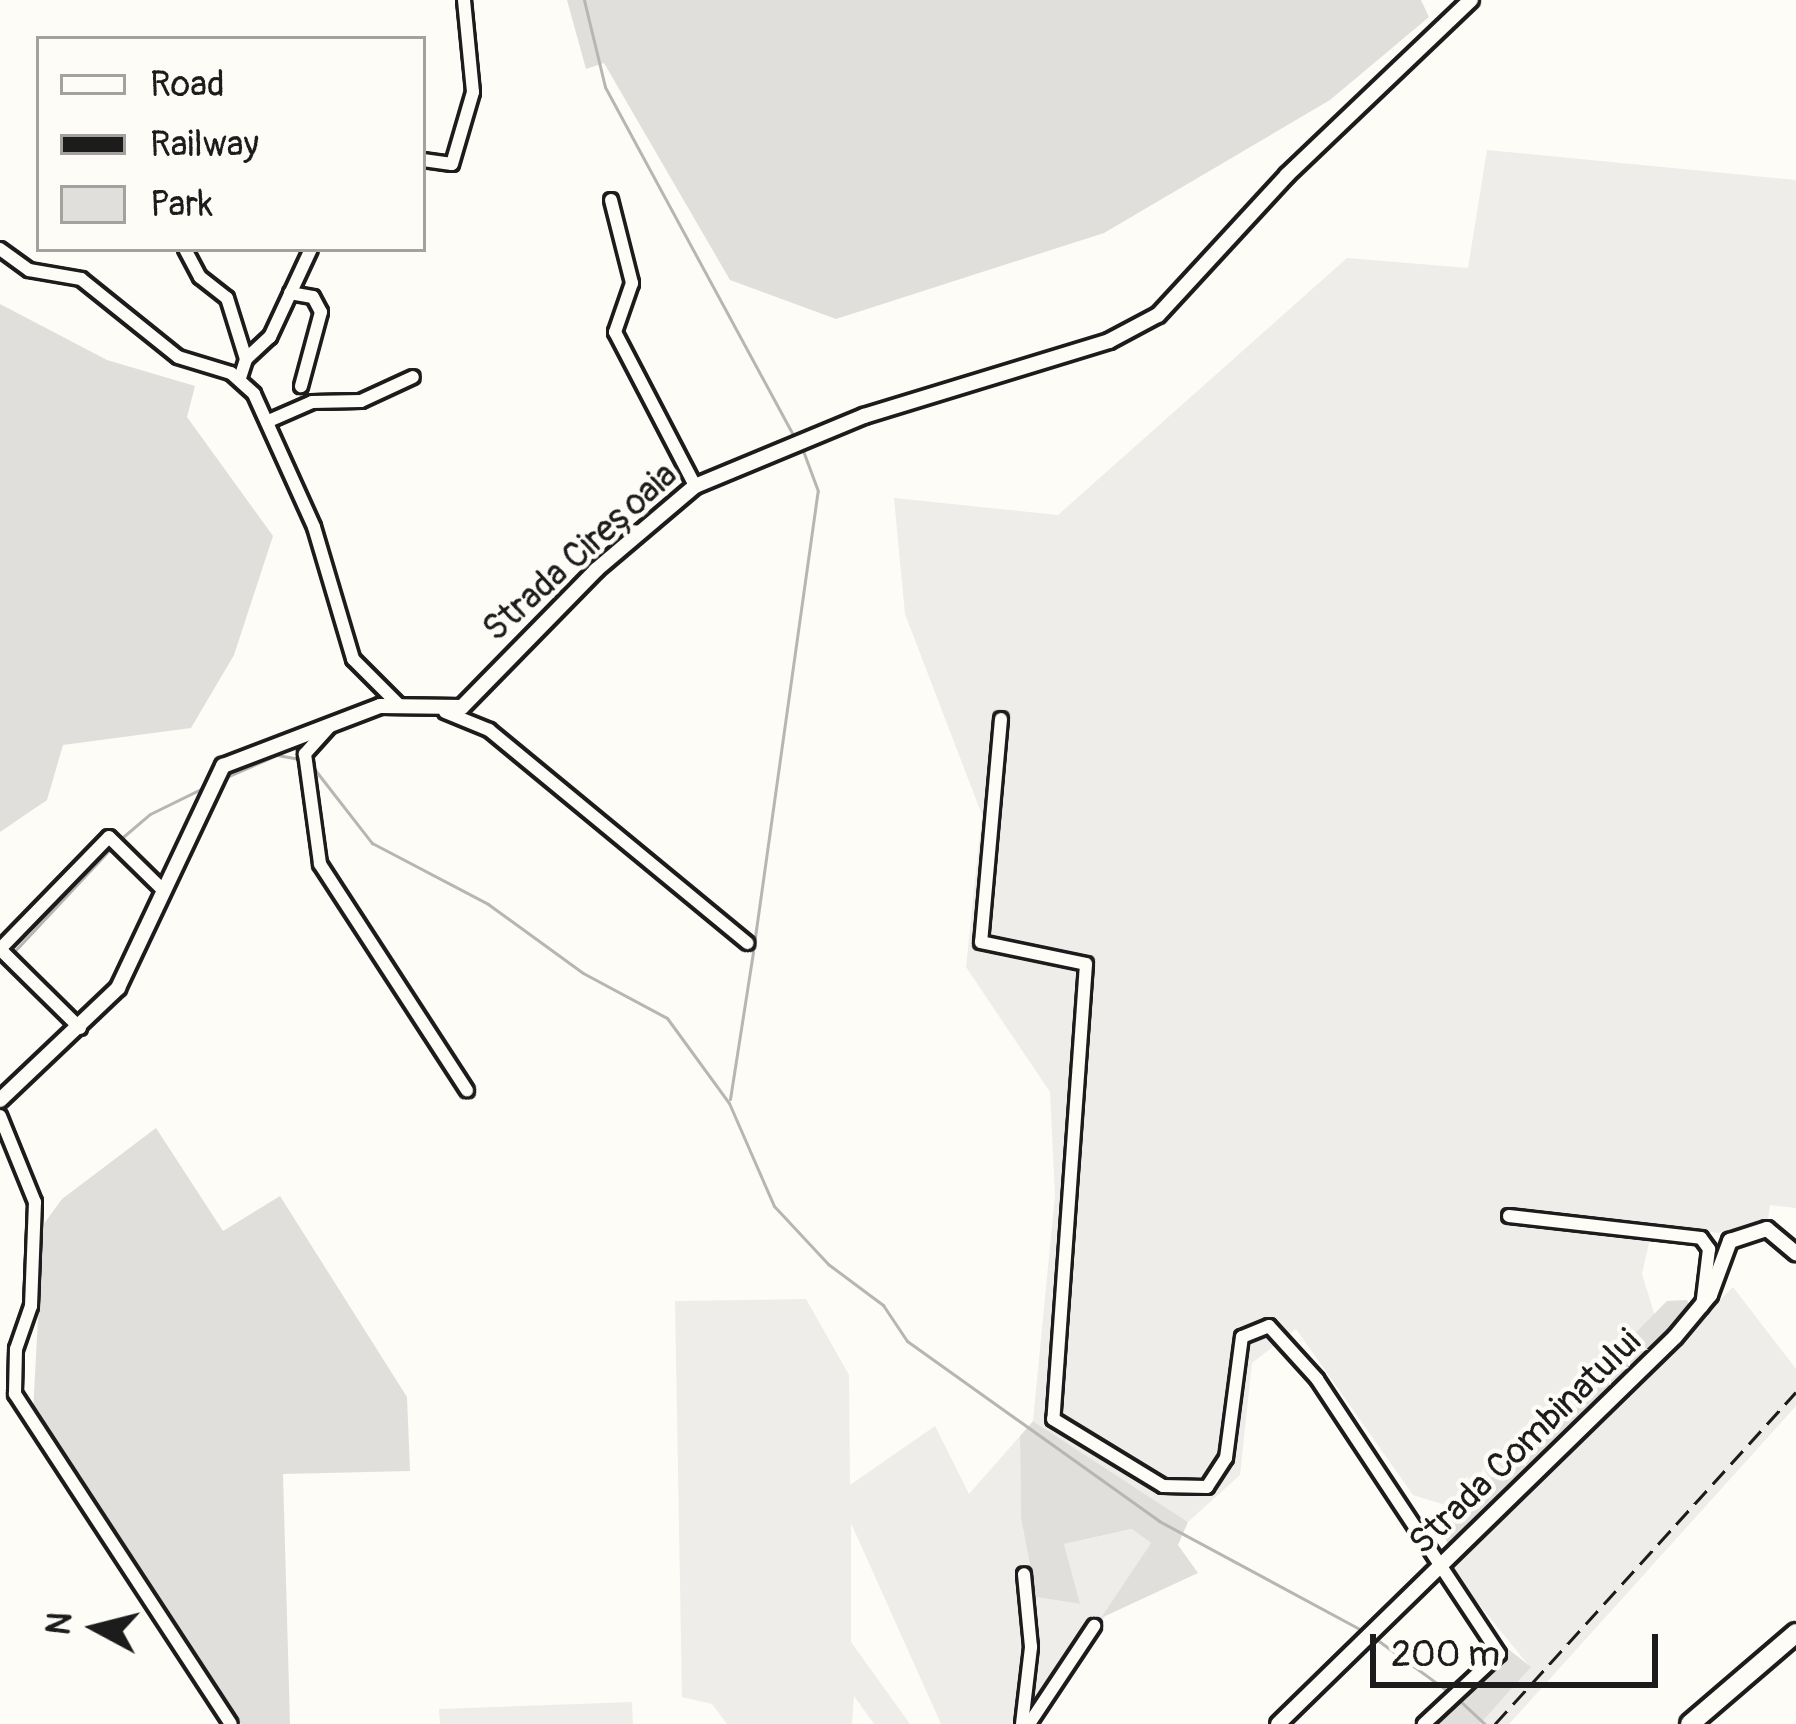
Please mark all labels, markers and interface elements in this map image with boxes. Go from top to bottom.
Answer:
legend [36,36,426,252]
text: Road [150,62,225,107]
text: Railway [150,122,259,167]
text: Park [150,182,213,227]
street label: Strada Cireșoaia [474,453,686,651]
street label: Strada Combinatului [1400,1320,1650,1564]
north arrow [36,1568,156,1688]
text: N [38,1610,81,1637]
scale bar [1376,1610,1664,1684]
text: 200 m [1391,1632,1500,1677]

